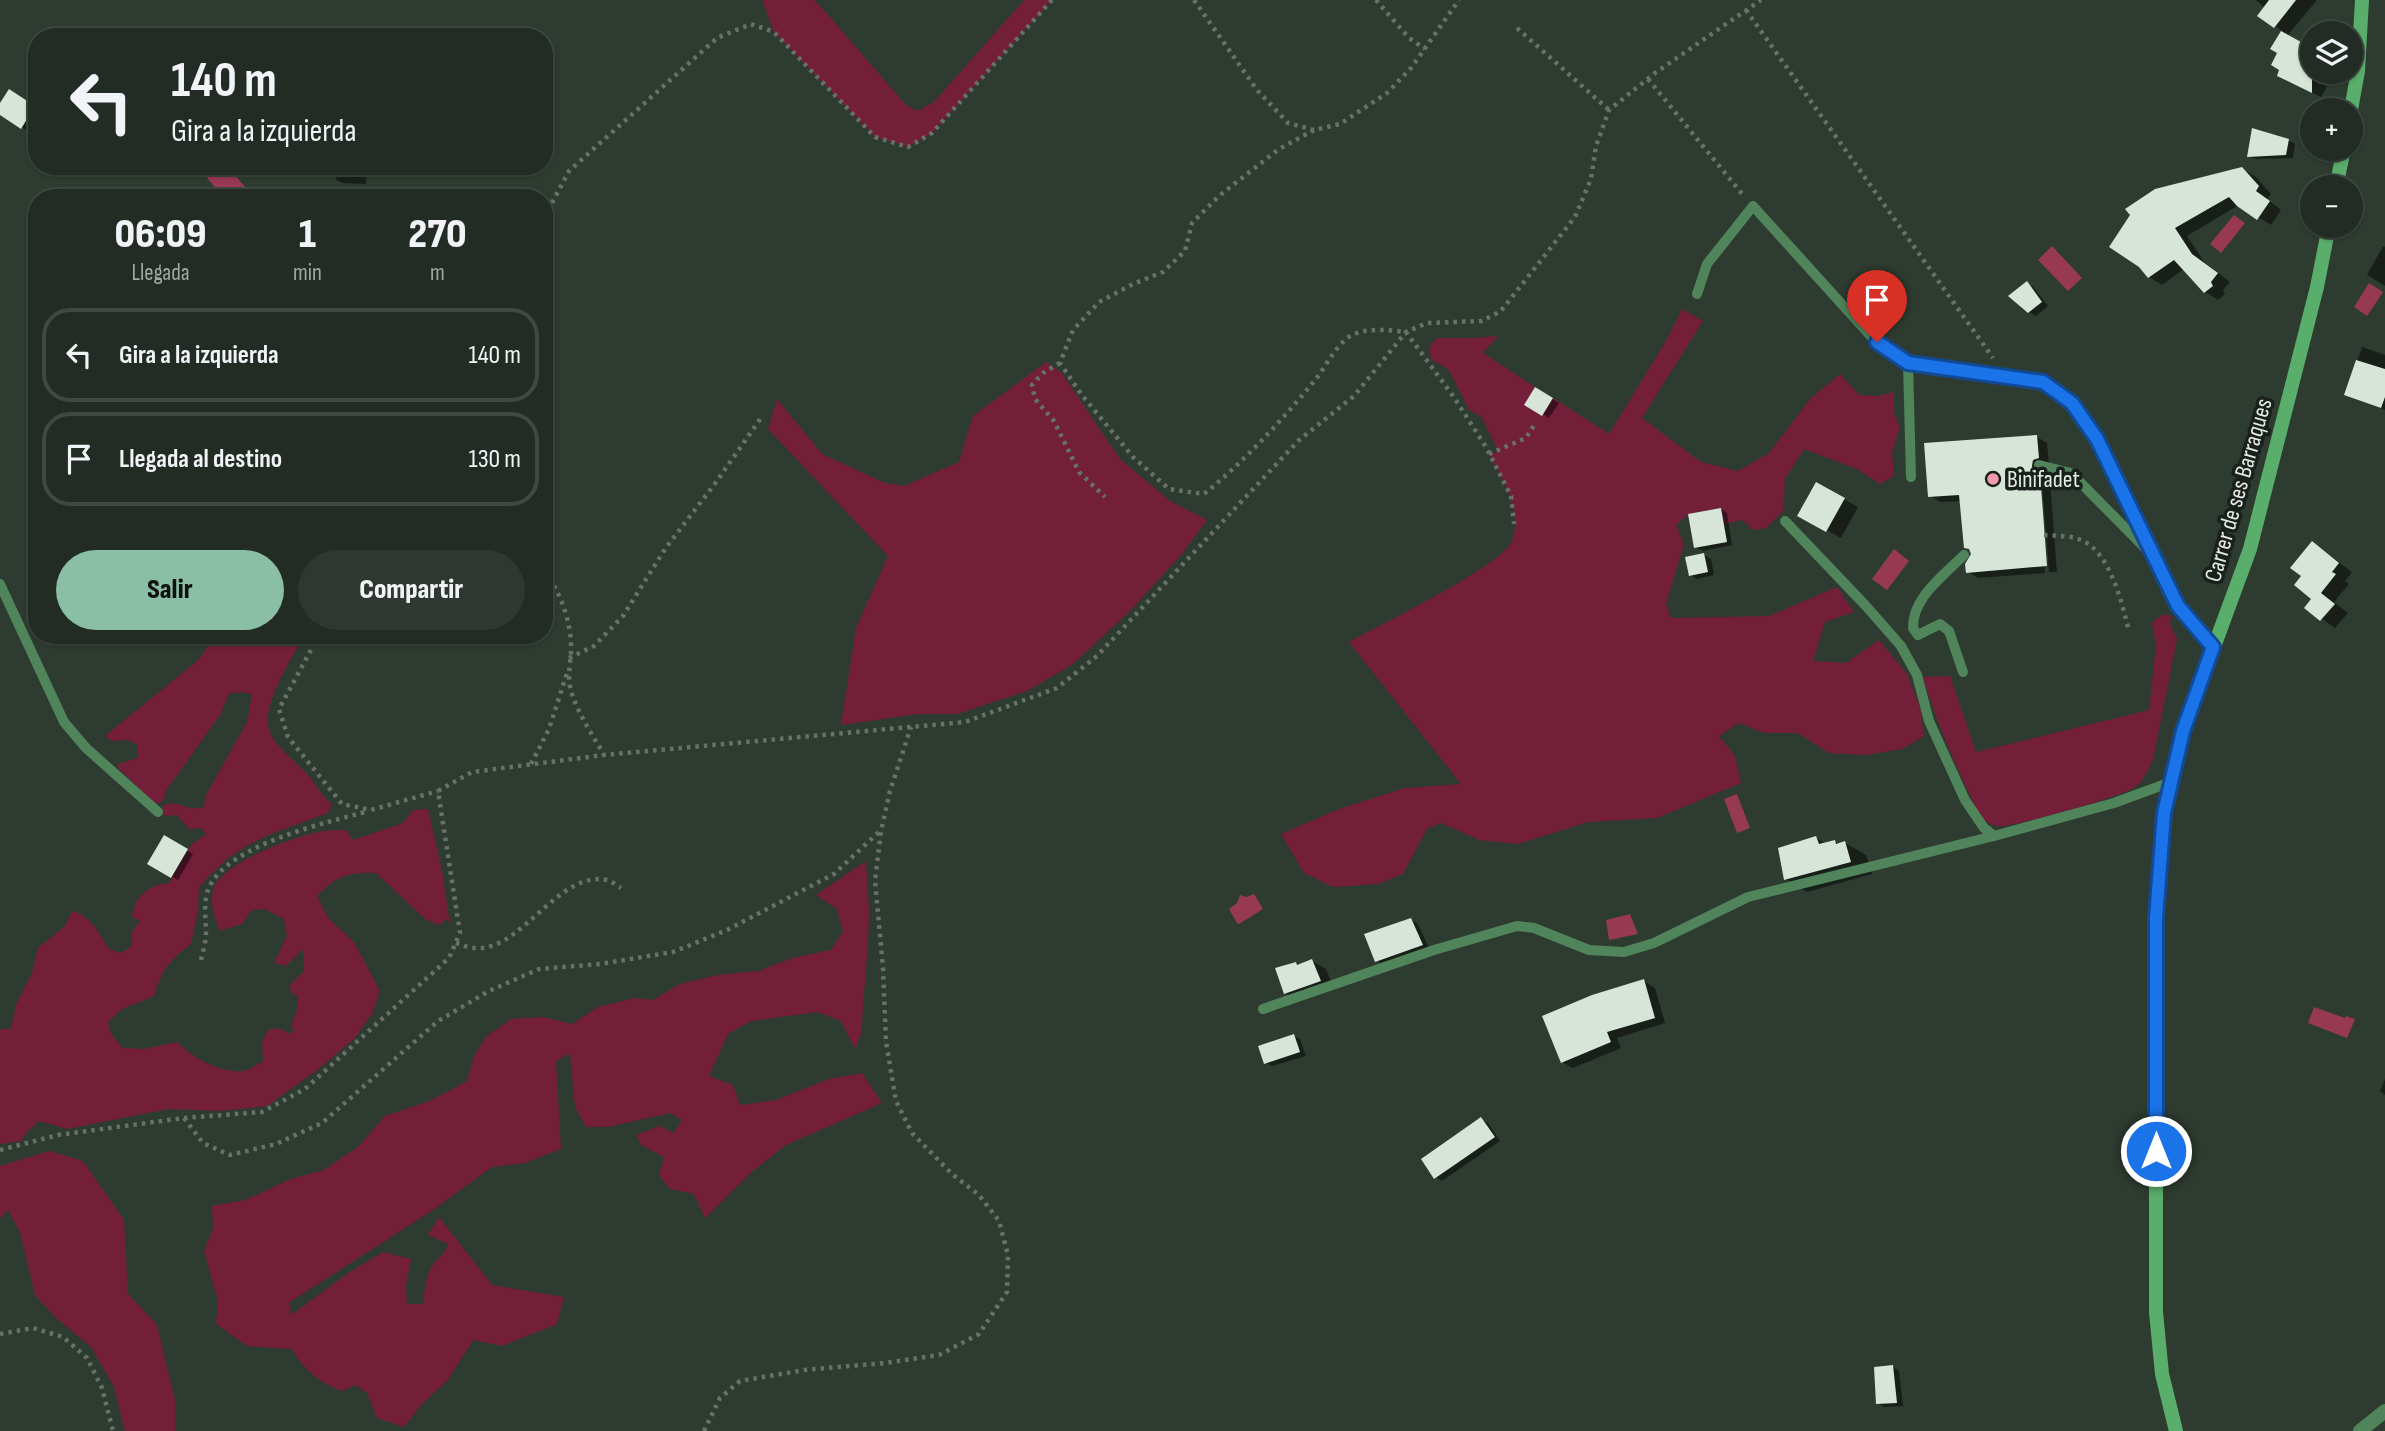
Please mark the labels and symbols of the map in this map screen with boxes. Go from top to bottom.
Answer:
pin [1847,270,1907,342]
street label: Carrer de ses Barraques [2198,395,2279,585]
place label: Binifadet [2007,465,2080,494]
marker: Binifadet [1985,471,2001,487]
position arrow [2119,1114,2193,1188]

